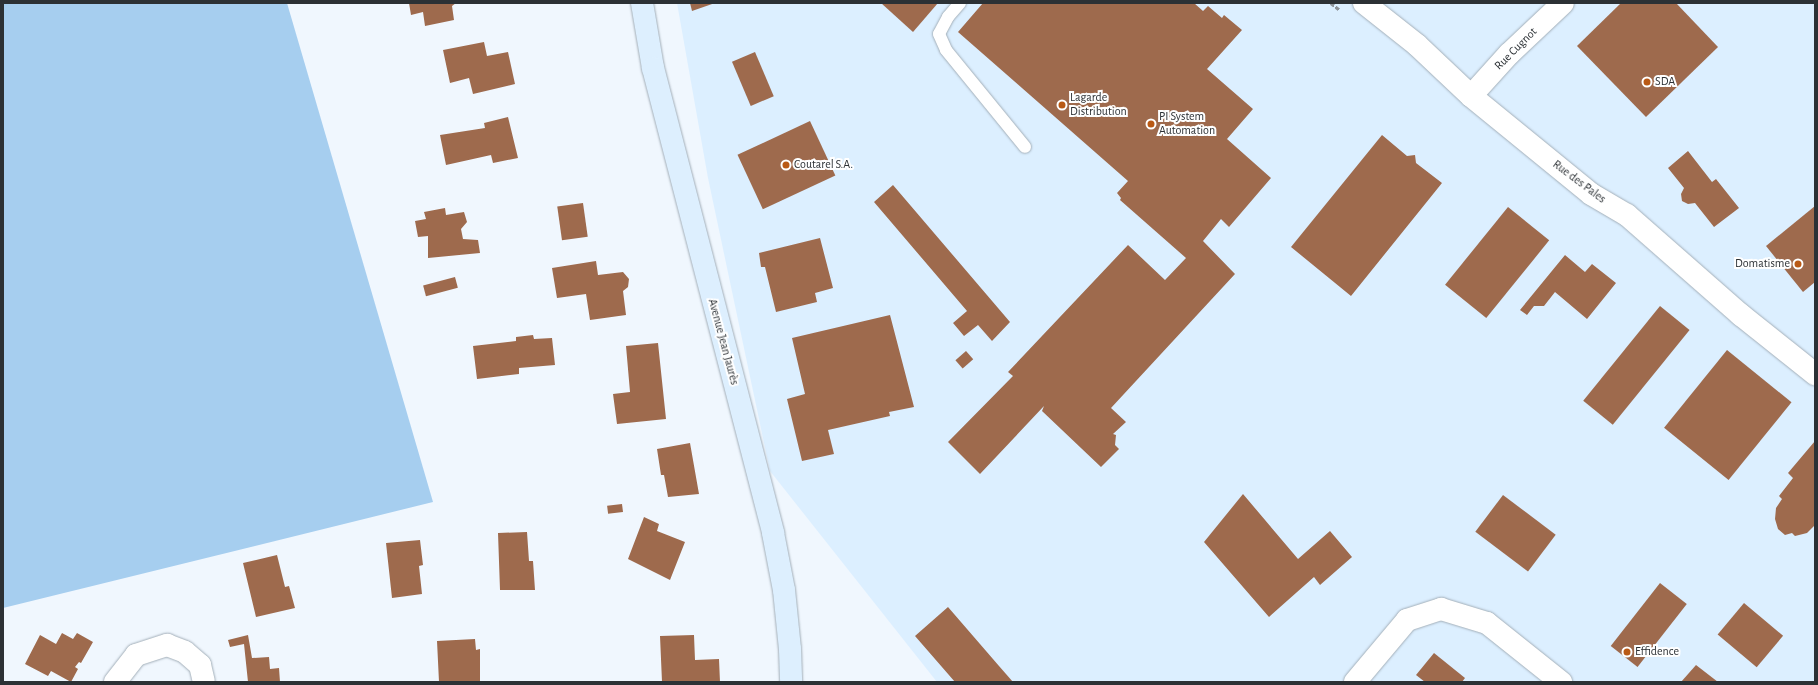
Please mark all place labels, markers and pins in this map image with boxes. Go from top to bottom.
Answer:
place label: SDA [1655,75,1675,89]
marker: SDA [1642,77,1652,87]
place label: Lagarde Distribution [1070,91,1127,119]
marker: Lagarde Distribution [1057,100,1067,110]
place label: PI System Automation [1159,110,1215,138]
marker: PI System Automation [1146,119,1156,129]
place label: Coutarel S.A. [794,158,853,172]
marker: Coutarel S.A. [781,160,791,170]
place label: Domatisme [1735,257,1790,271]
marker: Domatisme [1793,259,1803,269]
place label: Effidence [1635,645,1679,659]
marker: Effidence [1622,647,1632,657]

